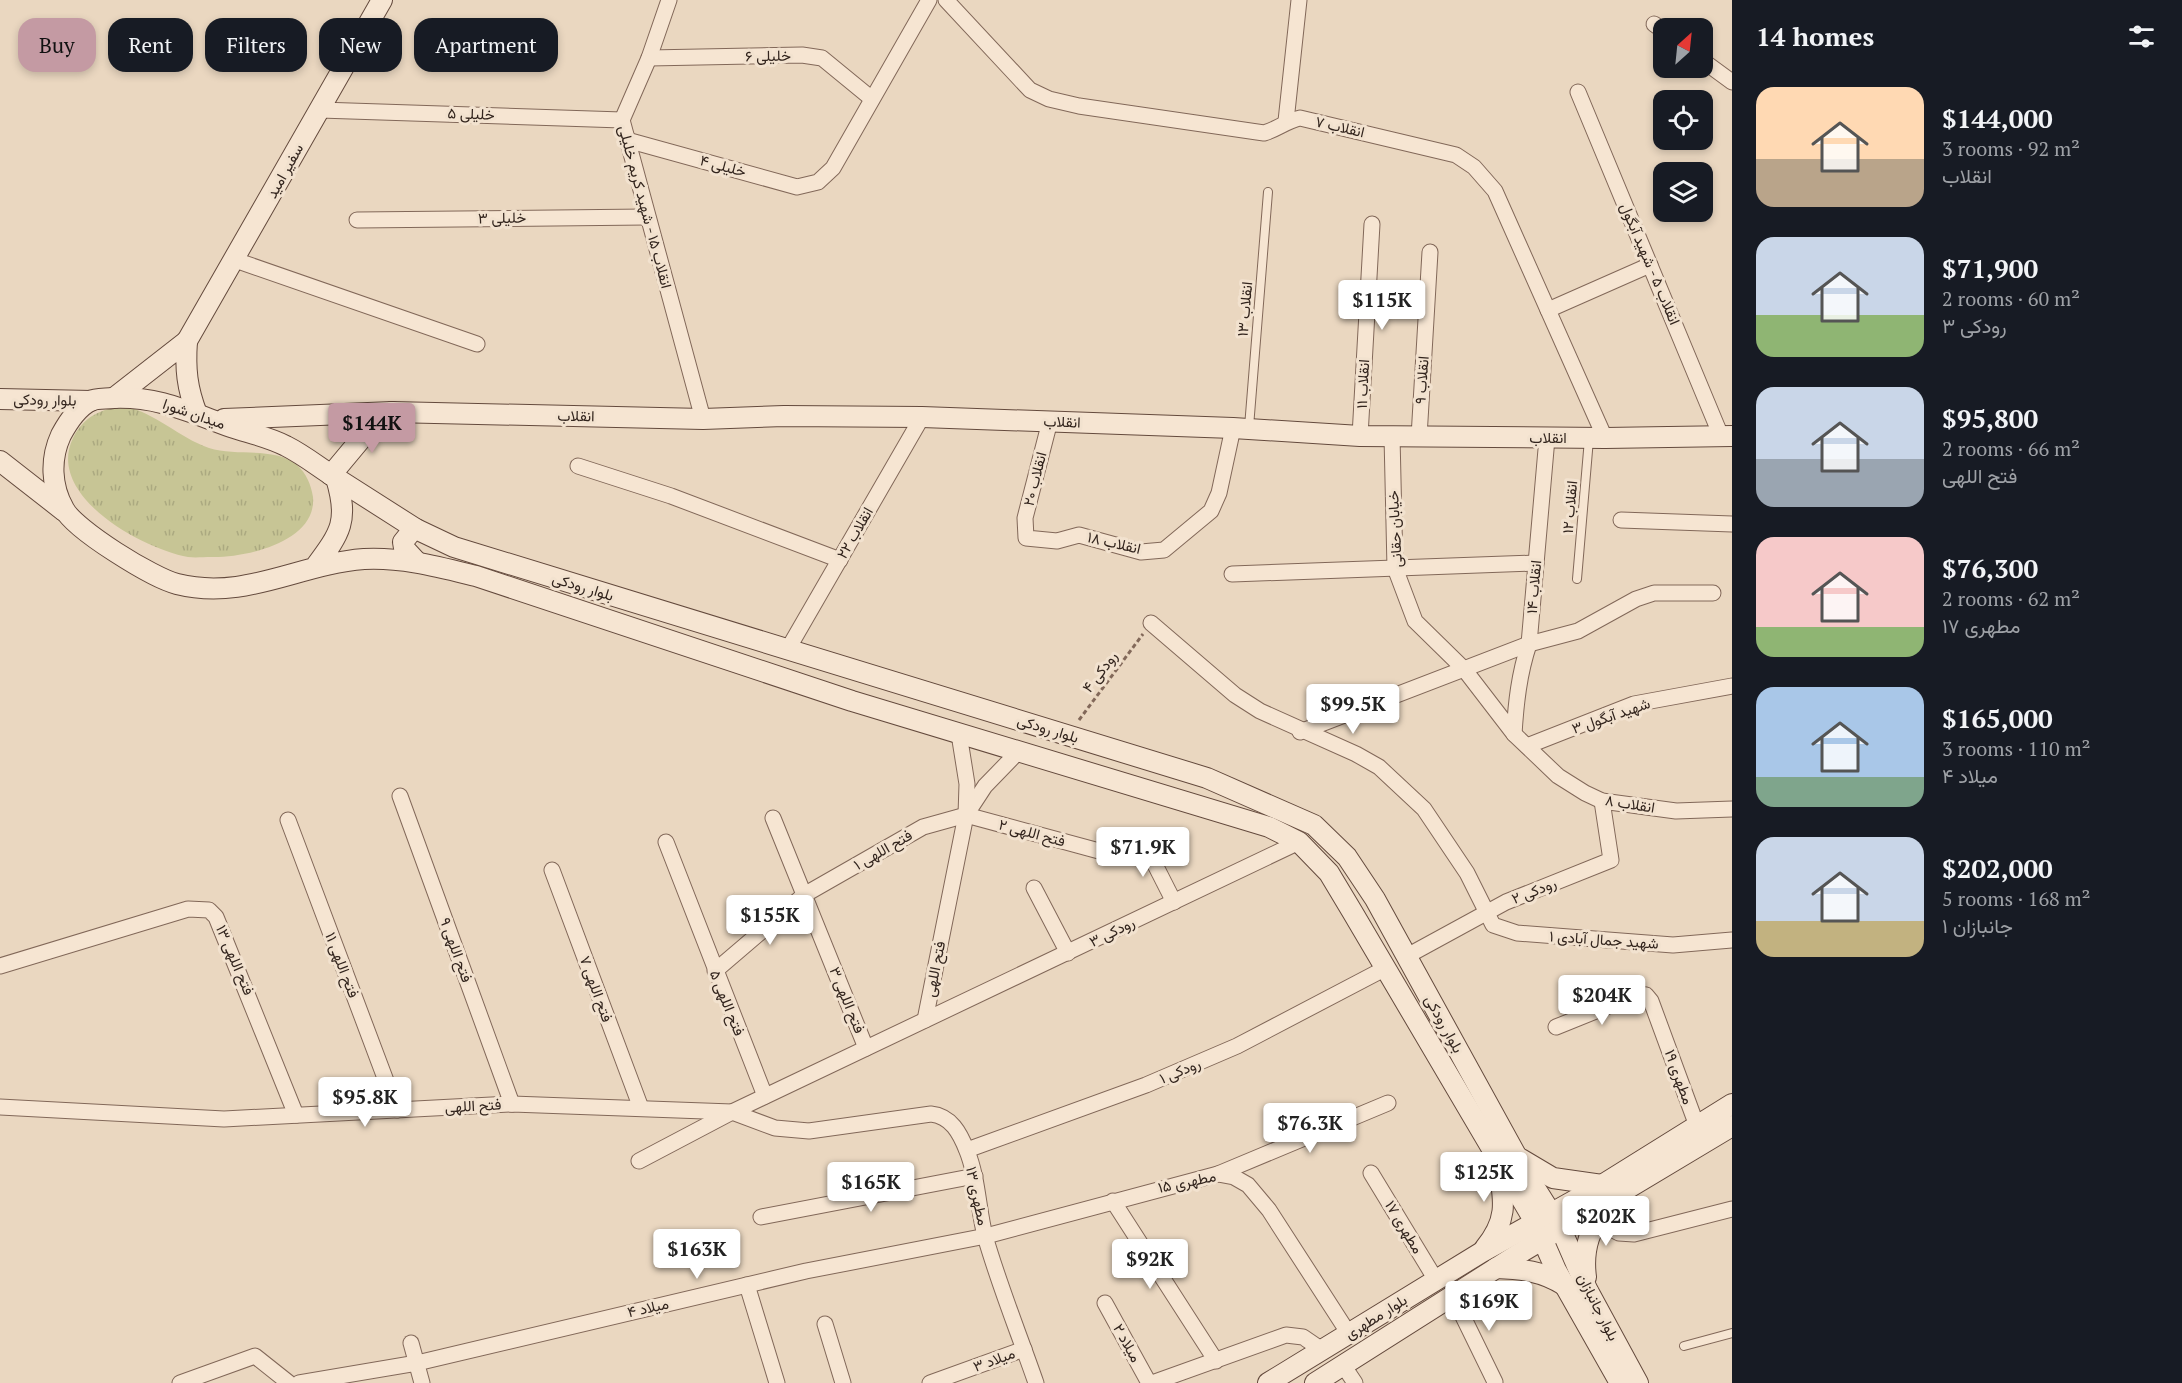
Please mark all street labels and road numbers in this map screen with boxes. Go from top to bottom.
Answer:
street label: خلیلی ۶ [745,45,791,66]
street label: خلیلی ۵ [447,102,495,125]
street label: انقلاب ۷ [1314,111,1367,141]
street label: انقلاب ۱۵ - شهید کریم خلیلی [614,123,677,291]
street label: سفیر امید [261,139,307,201]
street label: خلیلی ۴ [698,149,749,182]
street label: انقلاب ۵ - شهید آبگول [1616,200,1686,328]
street label: خلیلی ۳ [478,207,526,228]
street label: انقلاب ۱۳ [1232,281,1256,337]
street label: انقلاب ۹ [1409,355,1433,405]
street label: انقلاب ۱۱ [1351,359,1373,409]
street label: بلوار رودکی [13,388,77,411]
street label: میدان شورا [160,393,228,433]
street label: انقلاب [557,405,595,425]
street label: انقلاب [1043,410,1081,432]
street label: انقلاب [1529,427,1567,447]
street label: انقلاب ۲۰ [1018,450,1050,508]
street label: انقلاب ۱۲ [1557,480,1581,534]
street label: خیابان حقانی [1382,490,1407,568]
street label: انقلاب ۲۲ [831,503,877,562]
street label: انقلاب ۱۸ [1086,526,1143,558]
street label: انقلاب ۱۴ [1521,559,1545,615]
street label: بلوار رودکی [550,567,616,606]
street label: رودکی ۴ [1077,647,1122,697]
street label: شهید آبگول ۳ [1569,692,1653,738]
street label: بلوار رودکی [1015,709,1081,748]
street label: انقلاب ۸ [1604,789,1656,817]
street label: فتح اللهی ۲ [996,814,1068,852]
street label: فتح اللهی ۱ [850,824,917,876]
street label: رودکی ۲ [1508,872,1559,909]
street label: رودکی ۳ [1085,911,1138,952]
street label: فتح اللهی ۹ [434,915,478,986]
street label: فتح اللهی ۱۳ [210,921,260,999]
street label: شهید جمال آبادی ۱ [1549,925,1660,954]
street label: فتح اللهی ۱۱ [319,929,365,1001]
street label: فتح اللهی [919,939,951,999]
street label: فتح اللهی ۷ [574,953,618,1025]
street label: فتح اللهی ۳ [824,963,870,1037]
street label: فتح اللهی ۵ [704,967,750,1039]
street label: بلوار رودکی [1420,991,1469,1056]
street label: مطهری ۱۹ [1660,1046,1699,1107]
street label: رودکی ۱ [1156,1052,1204,1089]
street label: فتح اللهی [444,1094,502,1118]
street label: مطهری ۱۳ [961,1164,994,1227]
street label: مطهری ۱۵ [1156,1165,1218,1198]
street label: مطهری ۱۷ [1380,1196,1429,1257]
street label: بلوار جانبازان [1573,1269,1624,1344]
street label: بلوار مطهری [1340,1289,1411,1344]
street label: میلاد ۴ [625,1293,670,1321]
street label: میلاد ۲ [1109,1320,1147,1365]
street label: میلاد ۳ [970,1342,1017,1376]

